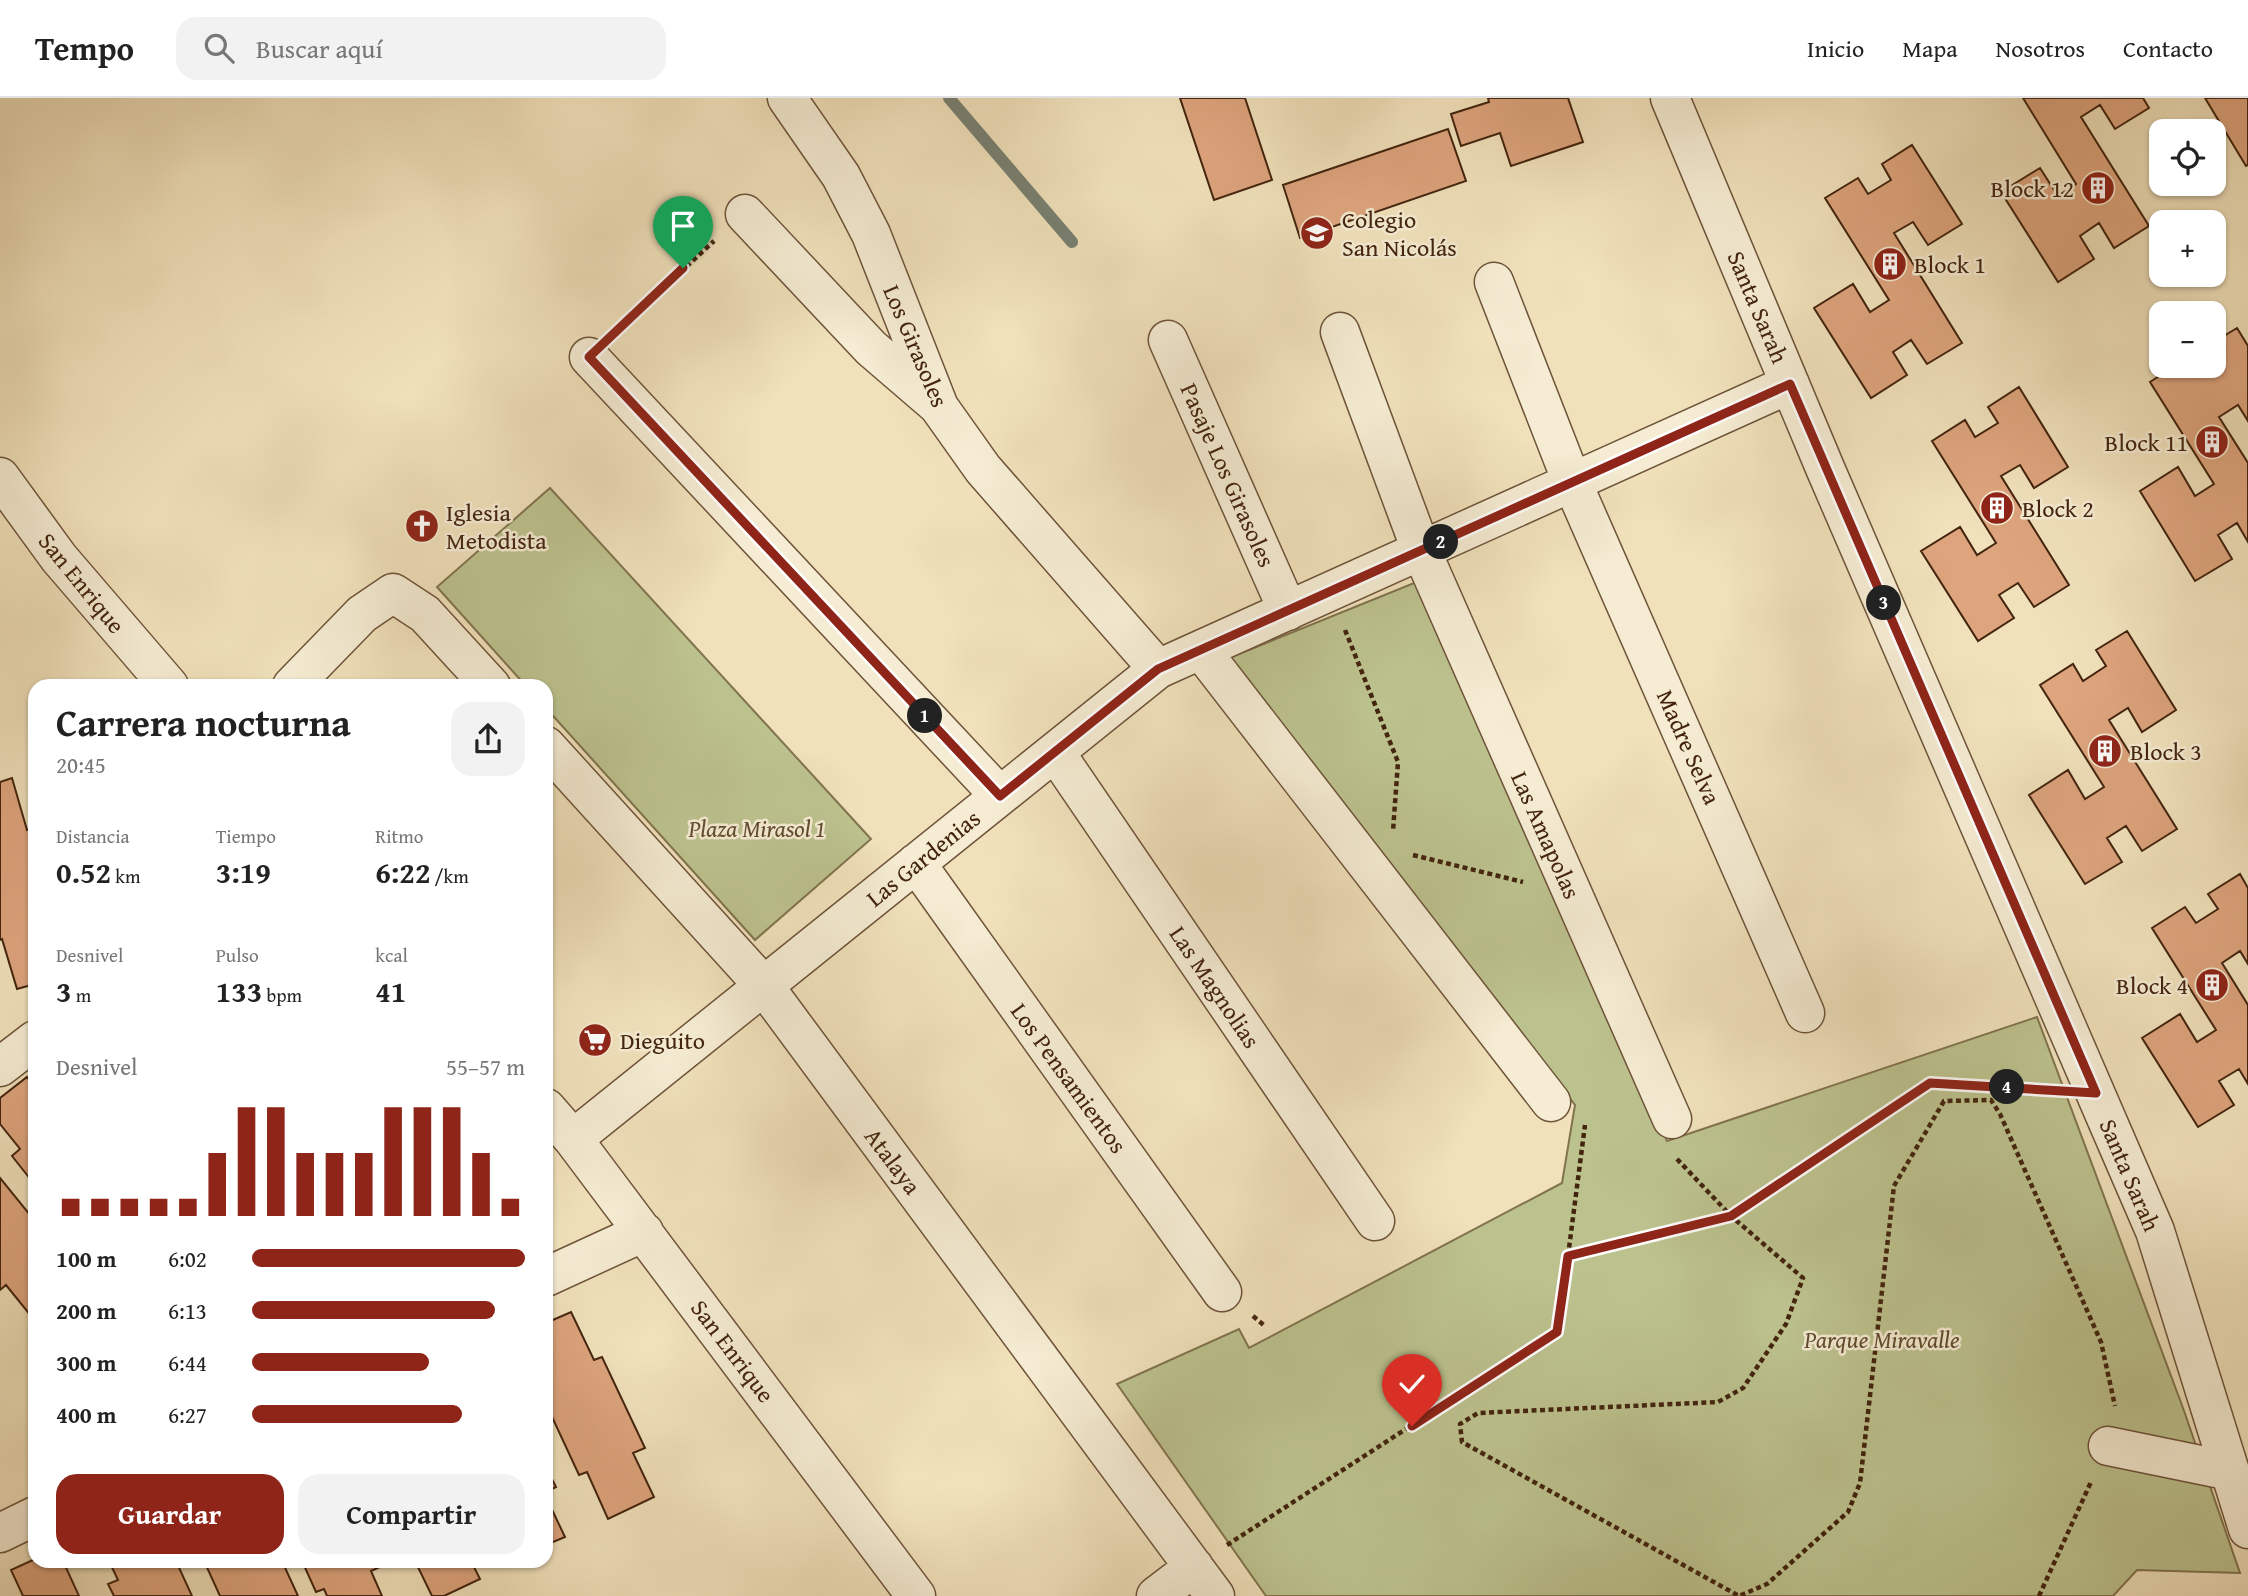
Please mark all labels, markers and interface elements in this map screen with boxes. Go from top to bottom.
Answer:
search box [176,17,666,80]
text: Tempo [35,24,134,72]
icon: search [200,29,238,67]
text: Buscar aquí [256,29,383,68]
text: Inicio [1807,31,1864,66]
text: Mapa [1902,31,1958,66]
text: Nosotros [1996,31,2085,66]
text: Contacto [2123,31,2213,66]
map controls [2149,119,2226,378]
button: locate [2149,119,2226,196]
building icon: Block 12 [2079,169,2117,207]
place label: Block 12 [1991,171,2074,206]
pin [653,196,713,268]
place label: Colegio San Nicolás [1342,202,1457,265]
icon: arrive [664,207,702,245]
button: + [2149,210,2226,287]
school or university icon: Colegio San Nicolás [1298,214,1336,252]
street label: Santa Sarah [1719,245,1798,369]
building icon: Block 1 [1871,245,1909,283]
place label: Block 1 [1914,247,1986,282]
street label: Los Girasoles [875,279,957,413]
button: − [2149,301,2226,378]
street label: Pasaje Los Girasoles [1172,377,1284,573]
building icon: Block 11 [2193,423,2231,461]
place label: Block 11 [2105,425,2188,460]
building icon: Block 2 [1978,489,2016,527]
place label: Block 2 [2022,491,2094,526]
place label: Iglesia Metodista [446,495,547,558]
church icon: Iglesia Metodista [403,507,441,545]
pin: 2 [1424,524,1458,560]
street label: San Enrique [30,525,134,641]
text: 2 [1436,527,1445,555]
pin: 3 [1867,586,1902,620]
text: 3 [1879,588,1888,616]
street label: Madre Selva [1648,684,1730,811]
text: Carrera nocturna [56,694,351,750]
pin: 1 [908,698,942,734]
text: 1 [920,701,929,729]
button: share [451,702,525,776]
building icon: Block 3 [2086,732,2124,770]
place label: Block 3 [2130,734,2202,769]
text: 20:45 [56,748,106,781]
street label: Las Amapolas [1502,766,1590,904]
street label: Las Gardenias [858,801,988,915]
park label: Plaza Mirasol 1 [688,811,825,846]
text: Distancia [56,822,130,850]
text: Tiempo [216,822,276,850]
text: Ritmo [375,822,424,850]
text: 0.52 [56,850,111,894]
text: 3:19 [216,850,271,894]
text: 6:22 [375,850,430,894]
text: km [111,862,140,890]
text: /km [430,862,469,890]
street label: Las Magnolias [1161,919,1269,1055]
text: Desnivel [56,941,123,969]
text: Pulso [216,941,259,969]
text: kcal [375,941,408,969]
building icon: Block 4 [2193,966,2231,1004]
place label: Block 4 [2116,968,2188,1003]
text: 3 [56,969,72,1013]
text: 133 [216,969,262,1013]
text: 41 [375,969,406,1013]
text: m [72,981,91,1009]
text: bpm [262,981,302,1009]
street label: Los Pensamientos [1002,995,1136,1161]
supermarket icon: Dieguito [576,1021,614,1059]
place label: Dieguito [620,1023,705,1058]
text: Desnivel [56,1050,137,1083]
text: 55–57 m [446,1050,525,1083]
pin: 4 [1990,1070,2024,1104]
text: 4 [2002,1072,2011,1100]
street label: Santa Sarah [2091,1113,2170,1237]
street label: Atalaya [856,1120,930,1202]
text: 100 m [56,1242,117,1275]
text: 6:02 [168,1242,207,1275]
street label: San Enrique [683,1292,783,1410]
text: 200 m [56,1294,117,1327]
text: 6:13 [168,1294,207,1327]
park label: Parque Miravalle [1803,1322,1960,1357]
text: 300 m [56,1346,117,1379]
text: 6:44 [168,1346,207,1379]
pin [1382,1354,1442,1426]
icon: check [1393,1365,1431,1403]
text: 400 m [56,1398,117,1431]
text: 6:27 [168,1398,207,1431]
button: Guardar [56,1474,284,1554]
button: Compartir [298,1474,525,1554]

